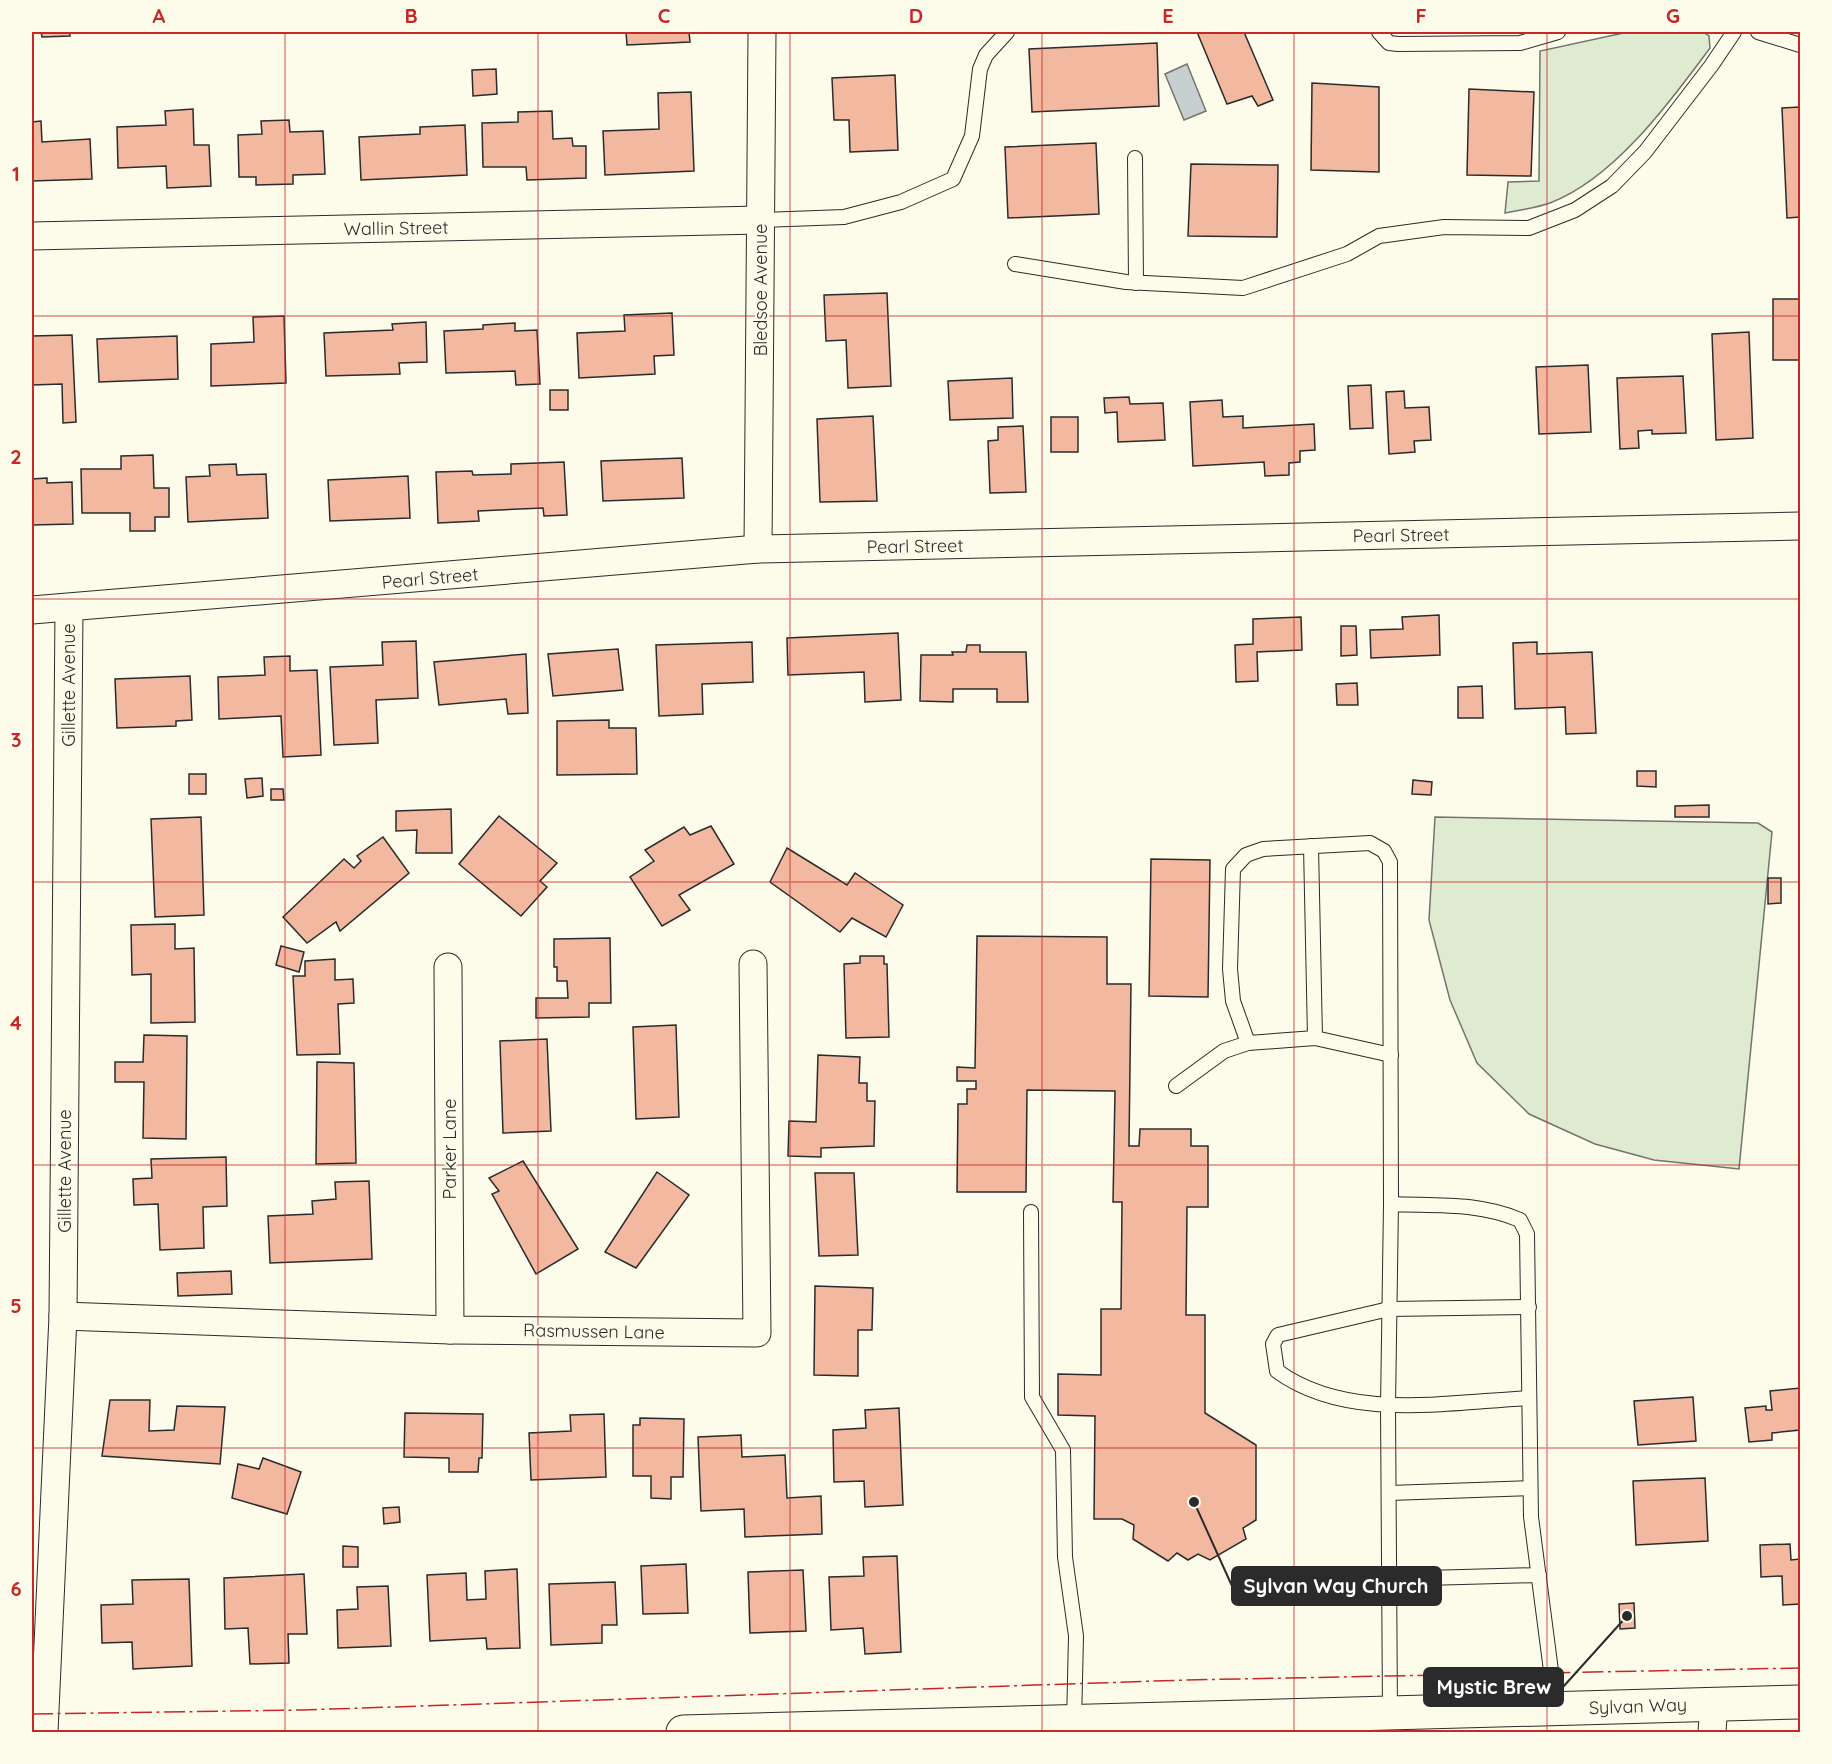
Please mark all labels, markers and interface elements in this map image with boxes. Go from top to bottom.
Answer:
text: A [153,3,166,28]
text: B [404,3,418,28]
text: C [658,3,671,28]
text: D [909,3,923,28]
text: E [1162,3,1174,28]
text: F [1415,3,1427,28]
text: G [1666,3,1680,28]
text: 1 [12,161,20,186]
street label: Wallin Street [343,216,449,240]
street label: Bledsoe Avenue [749,224,772,356]
text: 2 [10,444,22,469]
street label: Pearl Street [1352,523,1450,547]
street label: Pearl Street [866,534,964,558]
street label: Pearl Street [381,562,479,594]
street label: Gillette Avenue [57,623,80,747]
text: 3 [11,727,21,752]
text: 4 [10,1010,22,1035]
street label: Parker Lane [438,1099,461,1199]
street label: Gillette Avenue [53,1109,76,1233]
text: 5 [10,1293,22,1318]
street label: Rasmussen Lane [523,1318,665,1344]
callout: Sylvan Way Church [1232,1567,1441,1605]
text: Sylvan Way Church [1244,1573,1428,1598]
text: 6 [10,1576,22,1601]
callout: Mystic Brew [1424,1668,1563,1706]
text: Mystic Brew [1437,1674,1551,1699]
street label: Sylvan Way [1589,1693,1687,1719]

